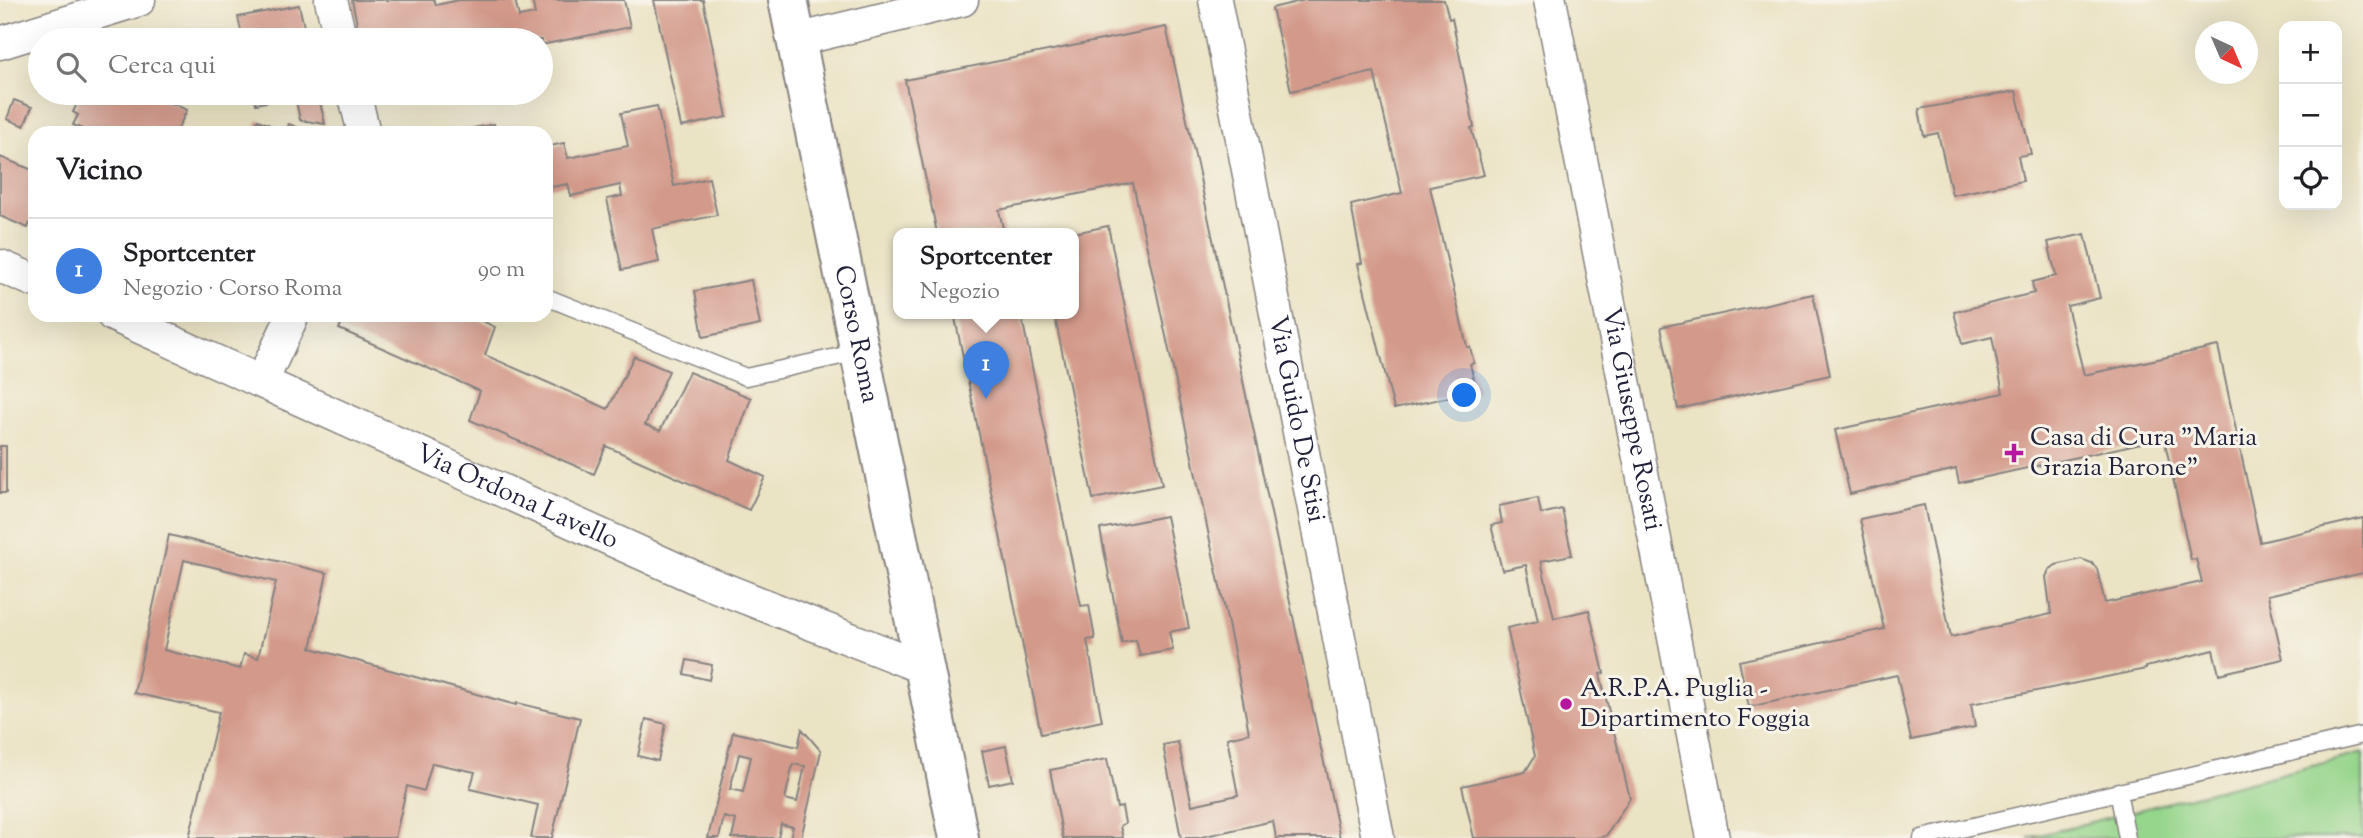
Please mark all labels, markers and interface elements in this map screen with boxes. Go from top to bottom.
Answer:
north arrow [2195,21,2258,84]
map controls [2279,21,2342,210]
button: + [2279,21,2342,84]
search box [28,28,553,105]
icon: search [52,48,90,86]
text: Cerca qui [108,48,216,85]
button: − [2279,84,2342,147]
button: locate [2279,147,2342,210]
text: Vicino [56,150,143,193]
popup [893,228,1079,319]
text: Sportcenter [123,236,256,273]
text: Sportcenter [920,239,1052,276]
text: 1 [75,254,83,287]
text: 90 m [478,254,525,287]
street label: Corso Roma [824,262,888,406]
text: Negozio · Corso Roma [123,273,342,306]
text: Negozio [920,276,1000,309]
street label: Via Giuseppe Rosati [1592,304,1671,534]
street label: Via Guido De Stisi [1258,313,1335,526]
pin: 1 [963,341,1009,399]
your location [1447,378,1481,412]
place label: Casa di Cura "Maria Grazia Barone" [2030,420,2257,487]
street label: Via Ordona Lavello [410,435,624,559]
marker: Casa di Cura "Maria Grazia Barone" [2004,443,2024,463]
place label: A.R.P.A. Puglia - Dipartimento Foggia [1580,671,1810,738]
marker: A.R.P.A. Puglia - Dipartimento Foggia [1558,696,1574,712]

